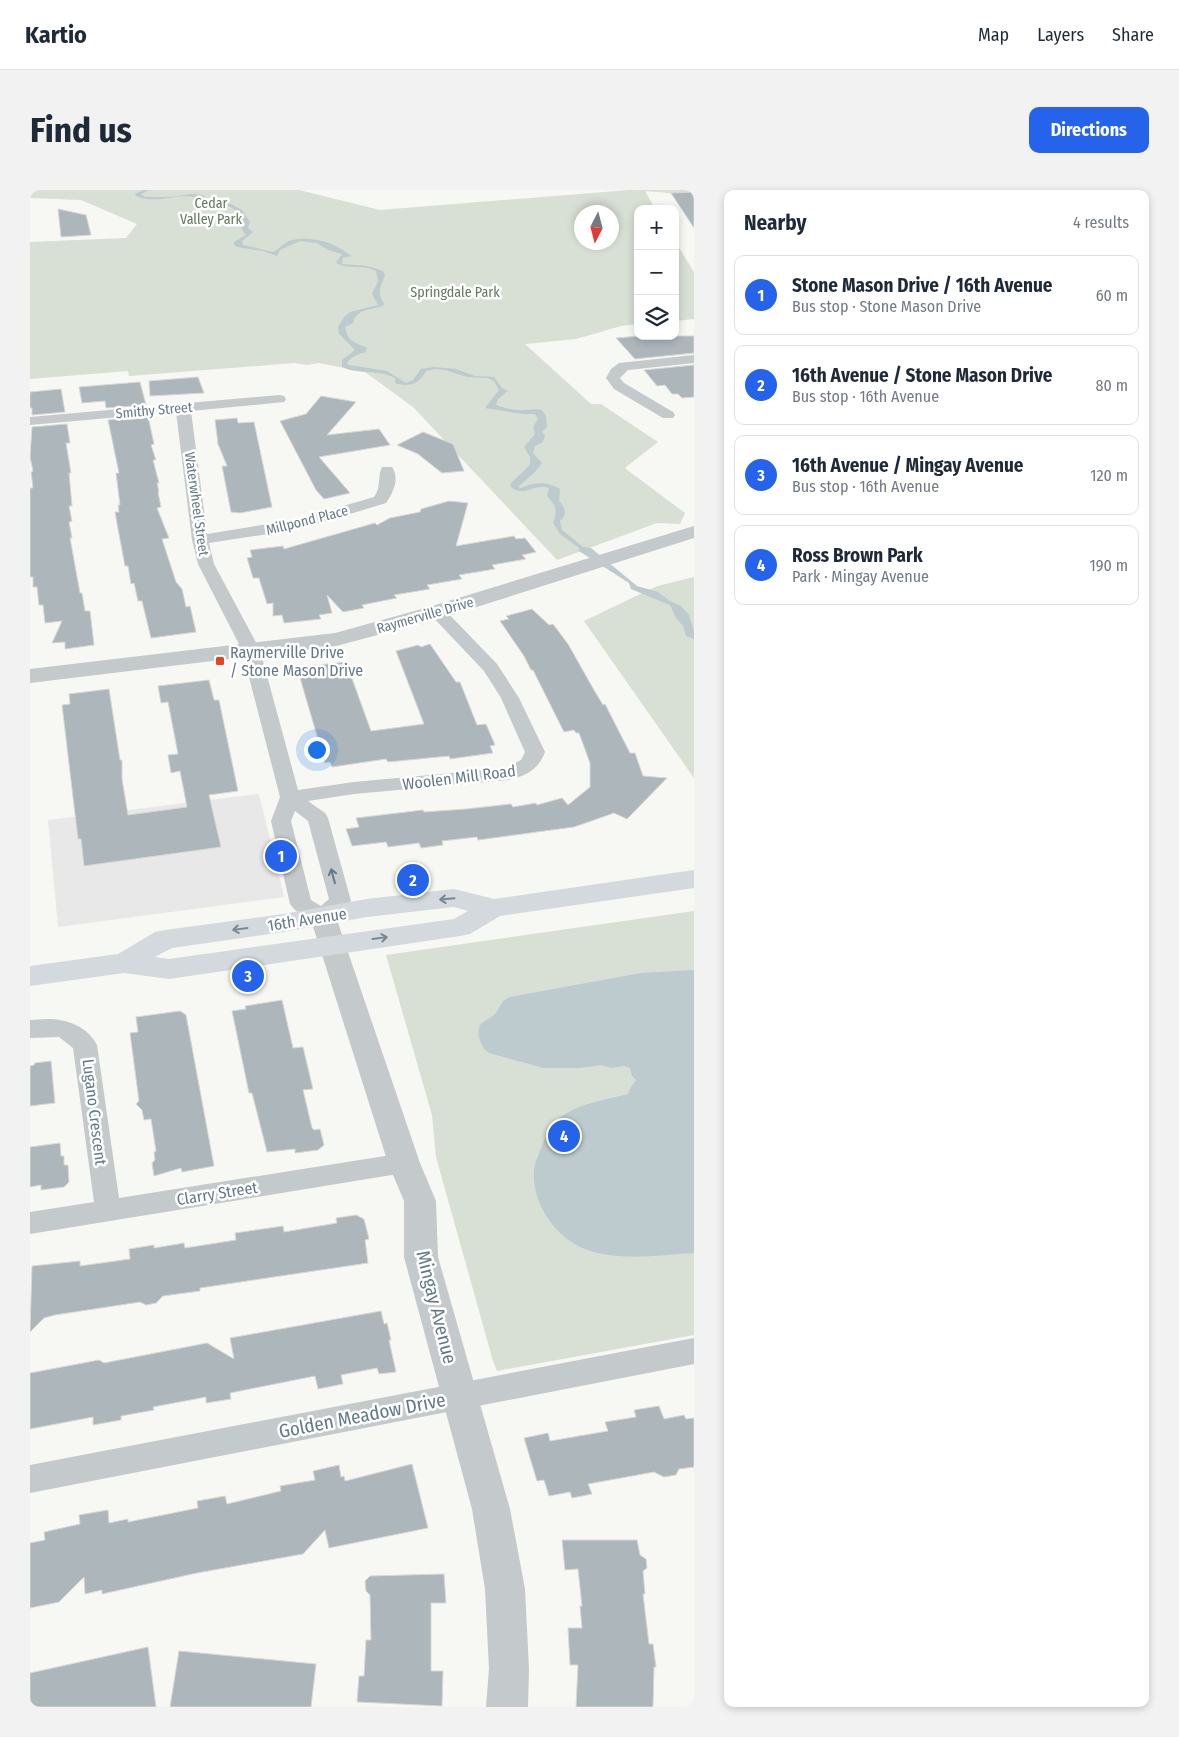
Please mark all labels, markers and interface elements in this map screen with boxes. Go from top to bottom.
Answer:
text: Kartio [25,21,87,49]
text: Map [978,24,1009,46]
text: Layers [1037,24,1084,46]
text: Share [1112,24,1154,46]
button: Directions [1029,107,1149,153]
text: Find us [30,109,132,151]
park label: Cedar Valley Park [180,195,242,228]
north arrow [574,205,619,250]
map controls [634,205,679,340]
button: + [634,205,679,250]
text: Nearby [744,210,806,236]
text: 4 results [1073,213,1129,232]
button: − [634,250,679,295]
text: Stone Mason Drive / 16th Avenue [792,274,1052,297]
park label: Springdale Park [410,284,500,301]
text: 1 [758,286,764,305]
text: 60 m [1096,286,1128,305]
button: layers [634,295,679,340]
text: Bus stop · Stone Mason Drive [792,297,981,316]
text: 16th Avenue / Stone Mason Drive [792,364,1052,387]
text: 2 [757,376,765,395]
text: 80 m [1096,376,1128,395]
text: Bus stop · 16th Avenue [792,387,939,406]
street label: Smithy Street [115,399,194,422]
street label: Waterwheel Street [181,451,212,558]
text: 16th Avenue / Mingay Avenue [792,454,1023,477]
text: 3 [757,466,765,485]
text: 120 m [1090,466,1128,485]
text: Bus stop · 16th Avenue [792,477,939,496]
street label: Millpond Place [264,502,350,539]
text: Ross Brown Park [792,544,923,567]
text: 4 [757,556,765,575]
text: 190 m [1090,556,1128,575]
text: Park · Mingay Avenue [792,567,929,586]
street label: Raymerville Drive [375,594,476,637]
place label: Raymerville Drive / Stone Mason Drive [230,643,363,680]
marker: Raymerville Drive / Stone Mason Drive [214,655,226,667]
your location [304,737,330,763]
street label: Woolen Mill Road [401,761,517,794]
pin: 1 [265,837,297,875]
pin: 2 [397,861,429,899]
one-way arrow [328,869,338,885]
one-way arrow [439,894,455,904]
street label: 16th Avenue [266,904,348,935]
one-way arrow [232,924,248,934]
one-way arrow [372,933,388,943]
pin: 3 [232,957,264,995]
street label: Lugano Crescent [79,1058,111,1167]
pin: 4 [548,1117,580,1155]
street label: Clarry Street [175,1178,259,1209]
street label: Mingay Avenue [411,1248,462,1366]
street label: Golden Meadow Drive [277,1388,447,1443]

